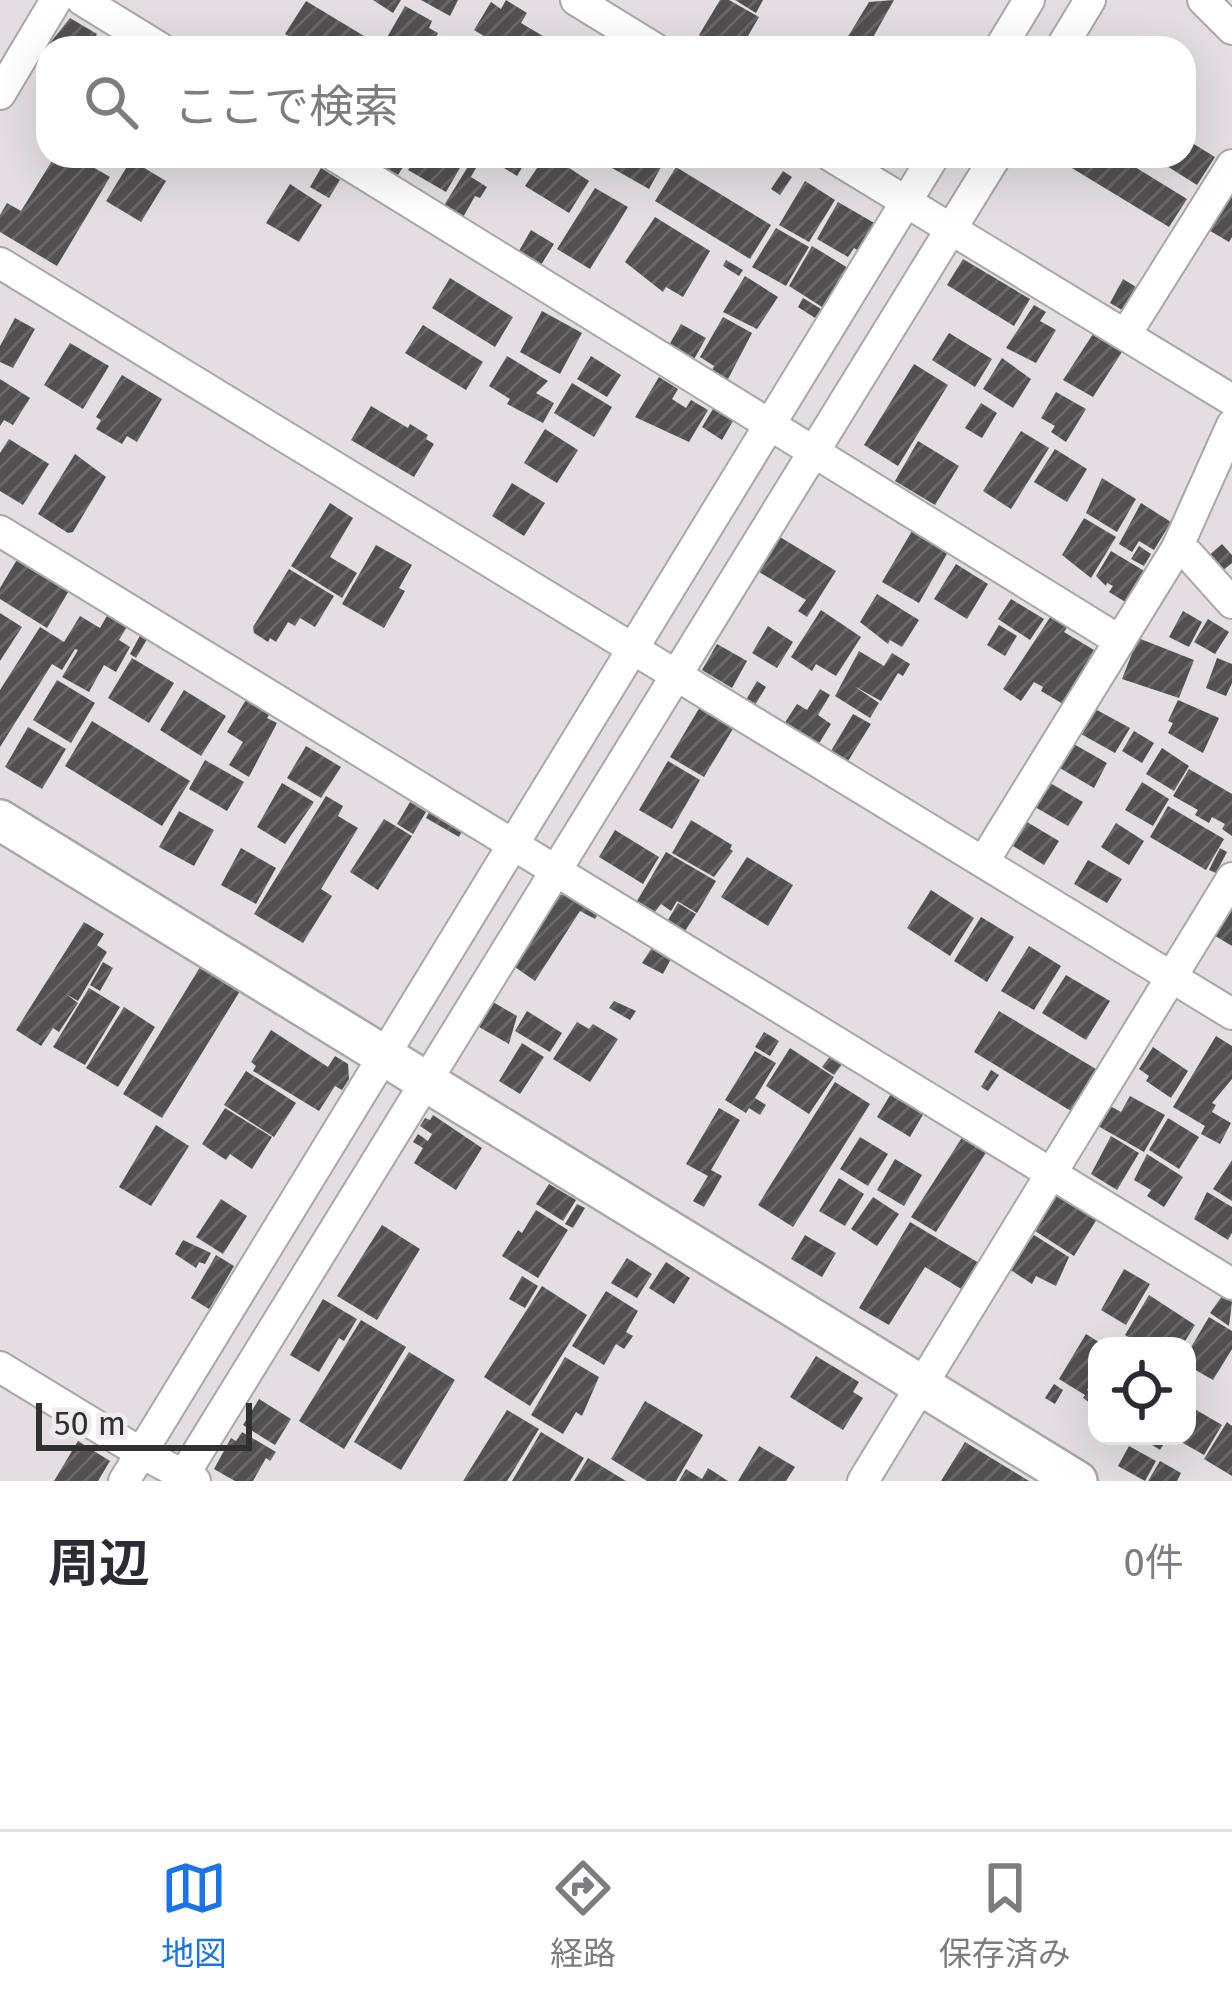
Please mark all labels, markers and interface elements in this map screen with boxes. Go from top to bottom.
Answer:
search box [36,36,1196,168]
icon: search [78,69,144,135]
text: ここで検索 [174,80,399,134]
map controls [1088,1337,1196,1445]
button: locate [1088,1337,1196,1445]
scale bar [36,1397,252,1450]
text: 50 m [54,1404,126,1444]
text: 周辺 [48,1533,150,1595]
text: 0件 [1123,1540,1184,1586]
tab: 地図 [161,1855,227,1975]
tab: 経路 [550,1855,616,1975]
tab: 保存済み [939,1855,1071,1975]

